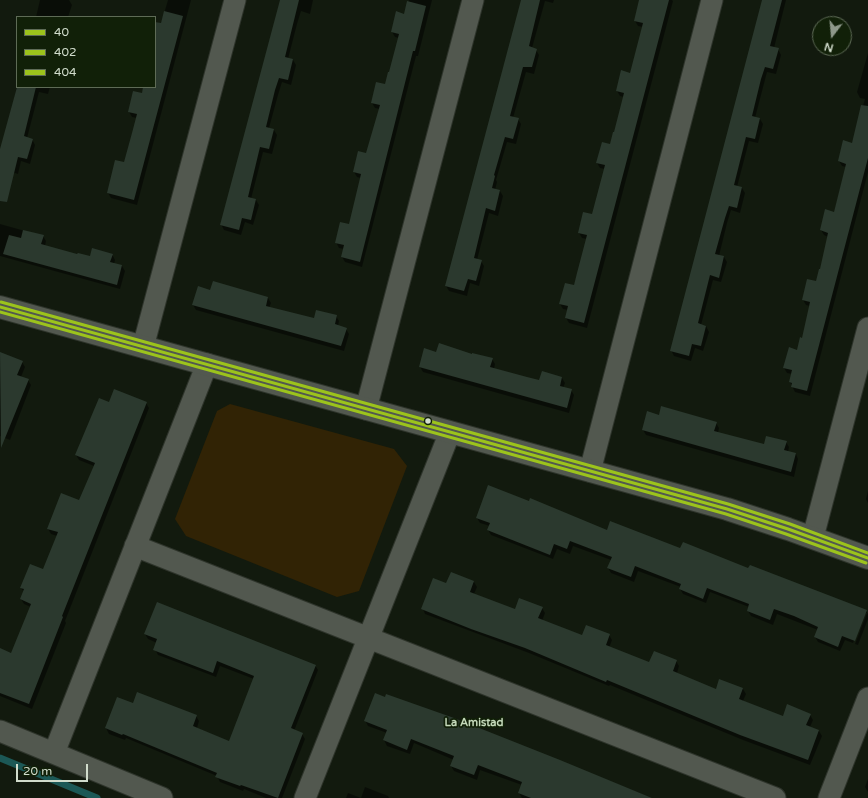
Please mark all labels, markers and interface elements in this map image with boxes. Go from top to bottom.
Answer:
legend [16,16,156,88]
north arrow [812,16,852,56]
text: 40 [54,25,69,39]
text: N [823,40,835,55]
text: 402 [54,45,77,59]
text: 404 [54,65,77,79]
unlabelled marker [423,416,433,426]
district label: La Amistad [445,716,503,730]
scale bar [18,756,90,782]
text: 20 m [23,764,52,778]

